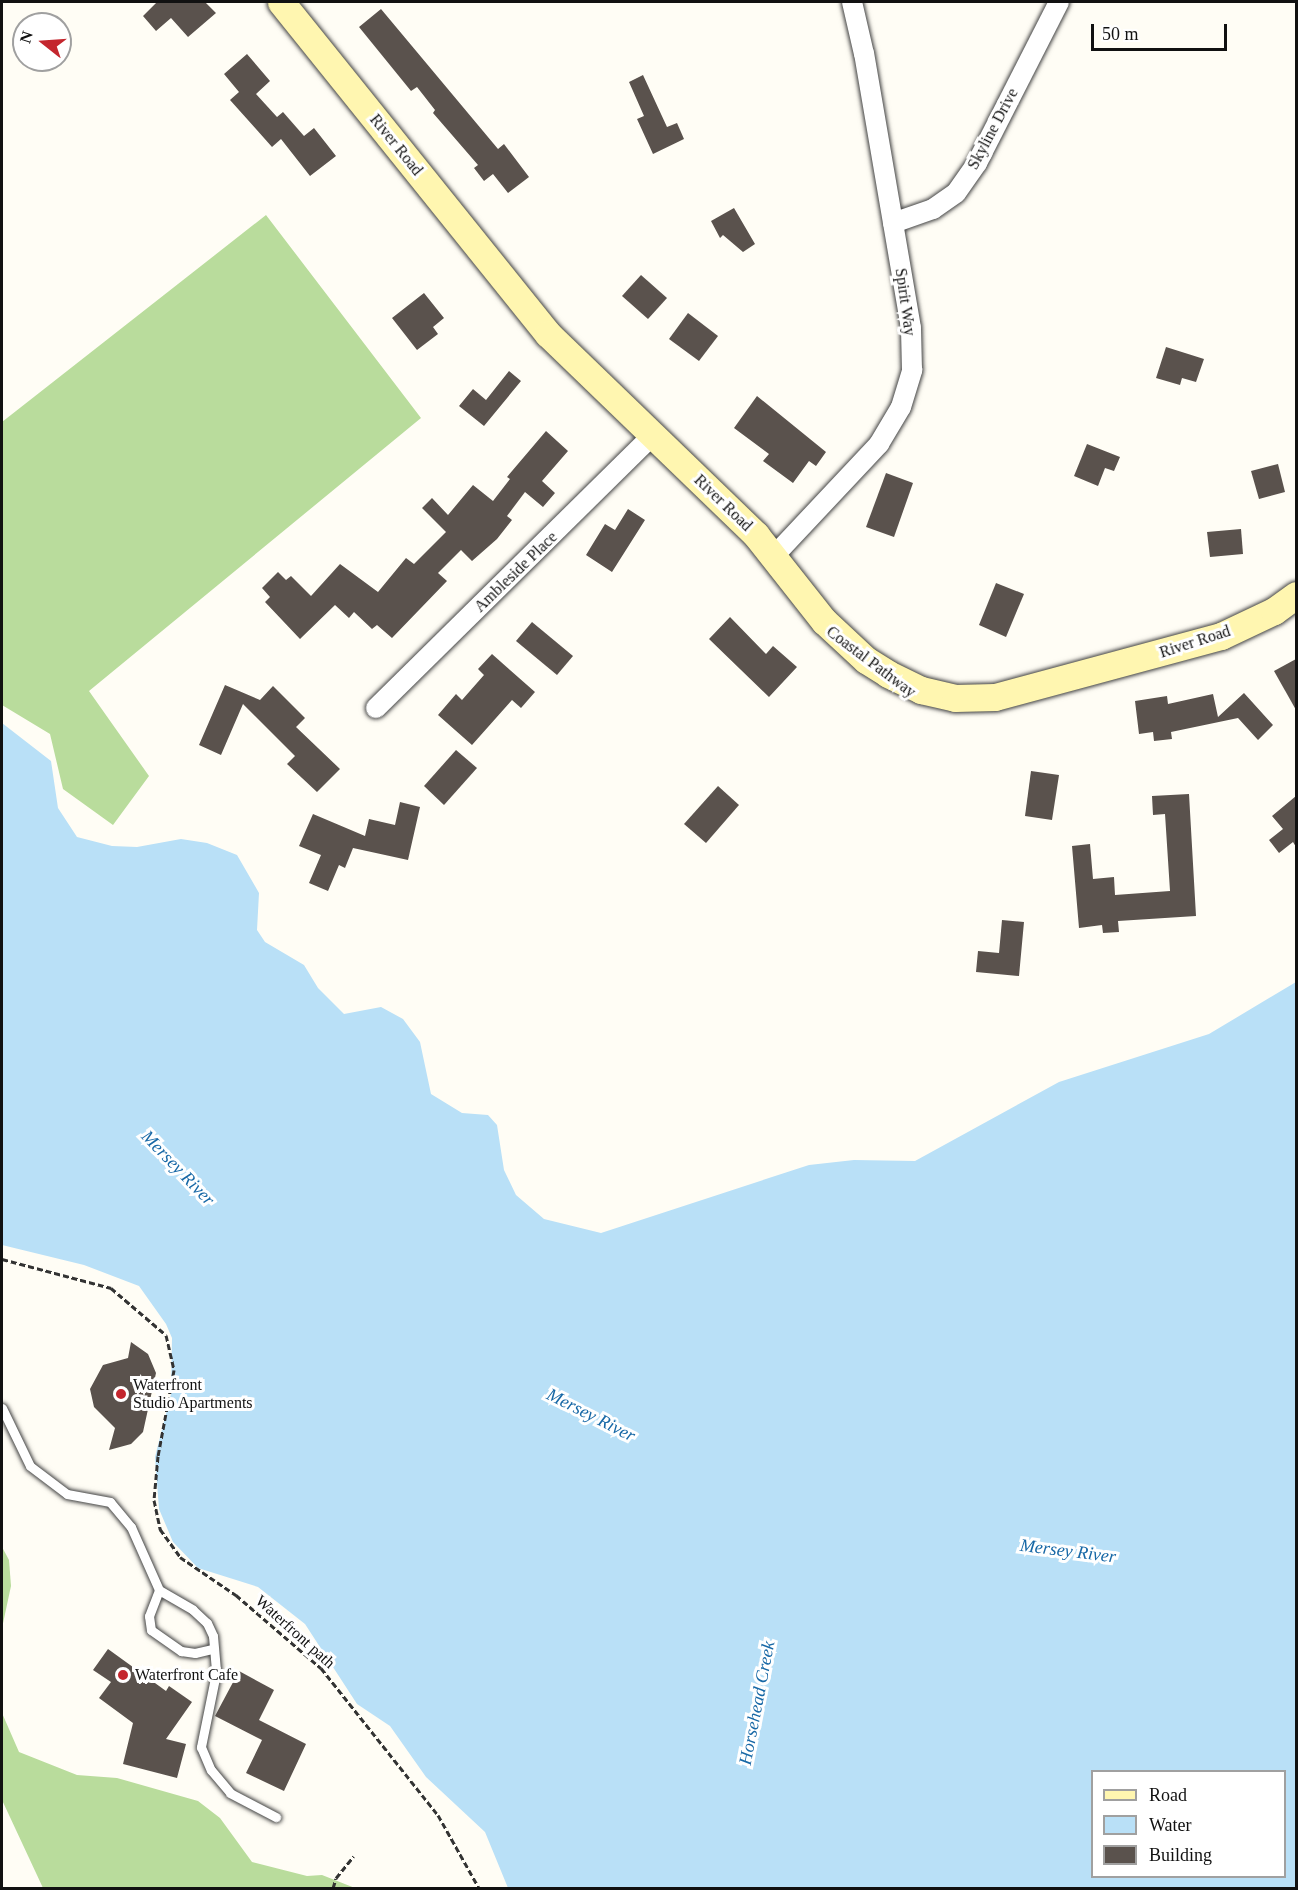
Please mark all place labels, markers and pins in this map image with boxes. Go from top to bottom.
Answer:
place label: Waterfront Studio Apartments [133,1375,253,1413]
marker: Waterfront Studio Apartments [114,1387,128,1401]
place label: Waterfront Cafe [135,1665,238,1685]
marker: Waterfront Cafe [116,1668,130,1682]

